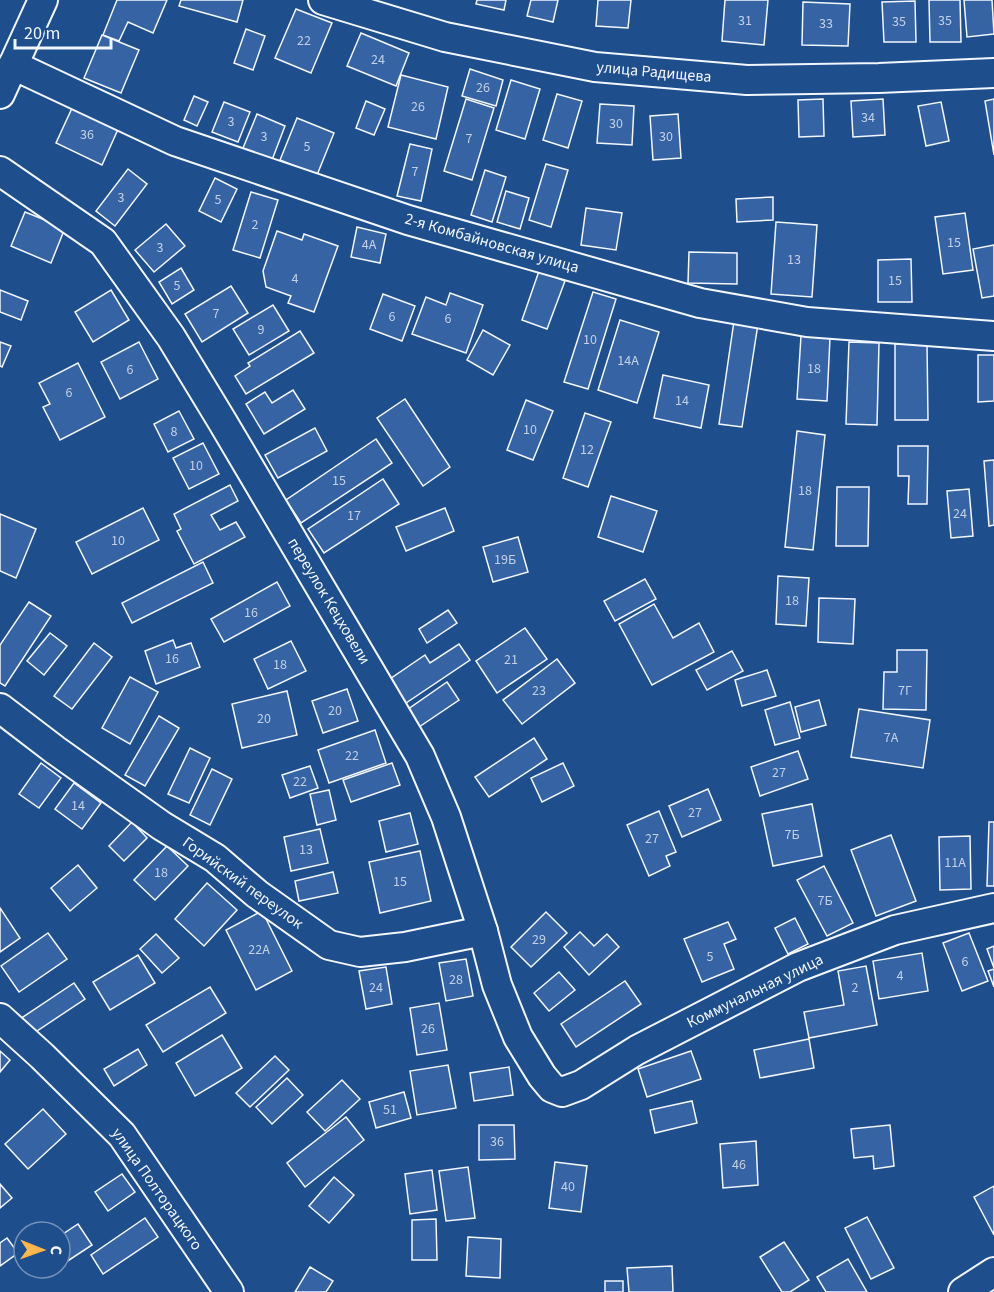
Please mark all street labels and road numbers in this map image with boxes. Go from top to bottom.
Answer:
street label: улица Радищева [596,56,712,88]
street label: 2-я Комбайновская улица [402,208,582,278]
street label: переулок Кецховели [282,533,376,669]
street label: Горийский переулок [178,832,308,934]
street label: Коммунальная улица [683,948,827,1034]
street label: улица Полторацкого [106,1123,208,1255]

